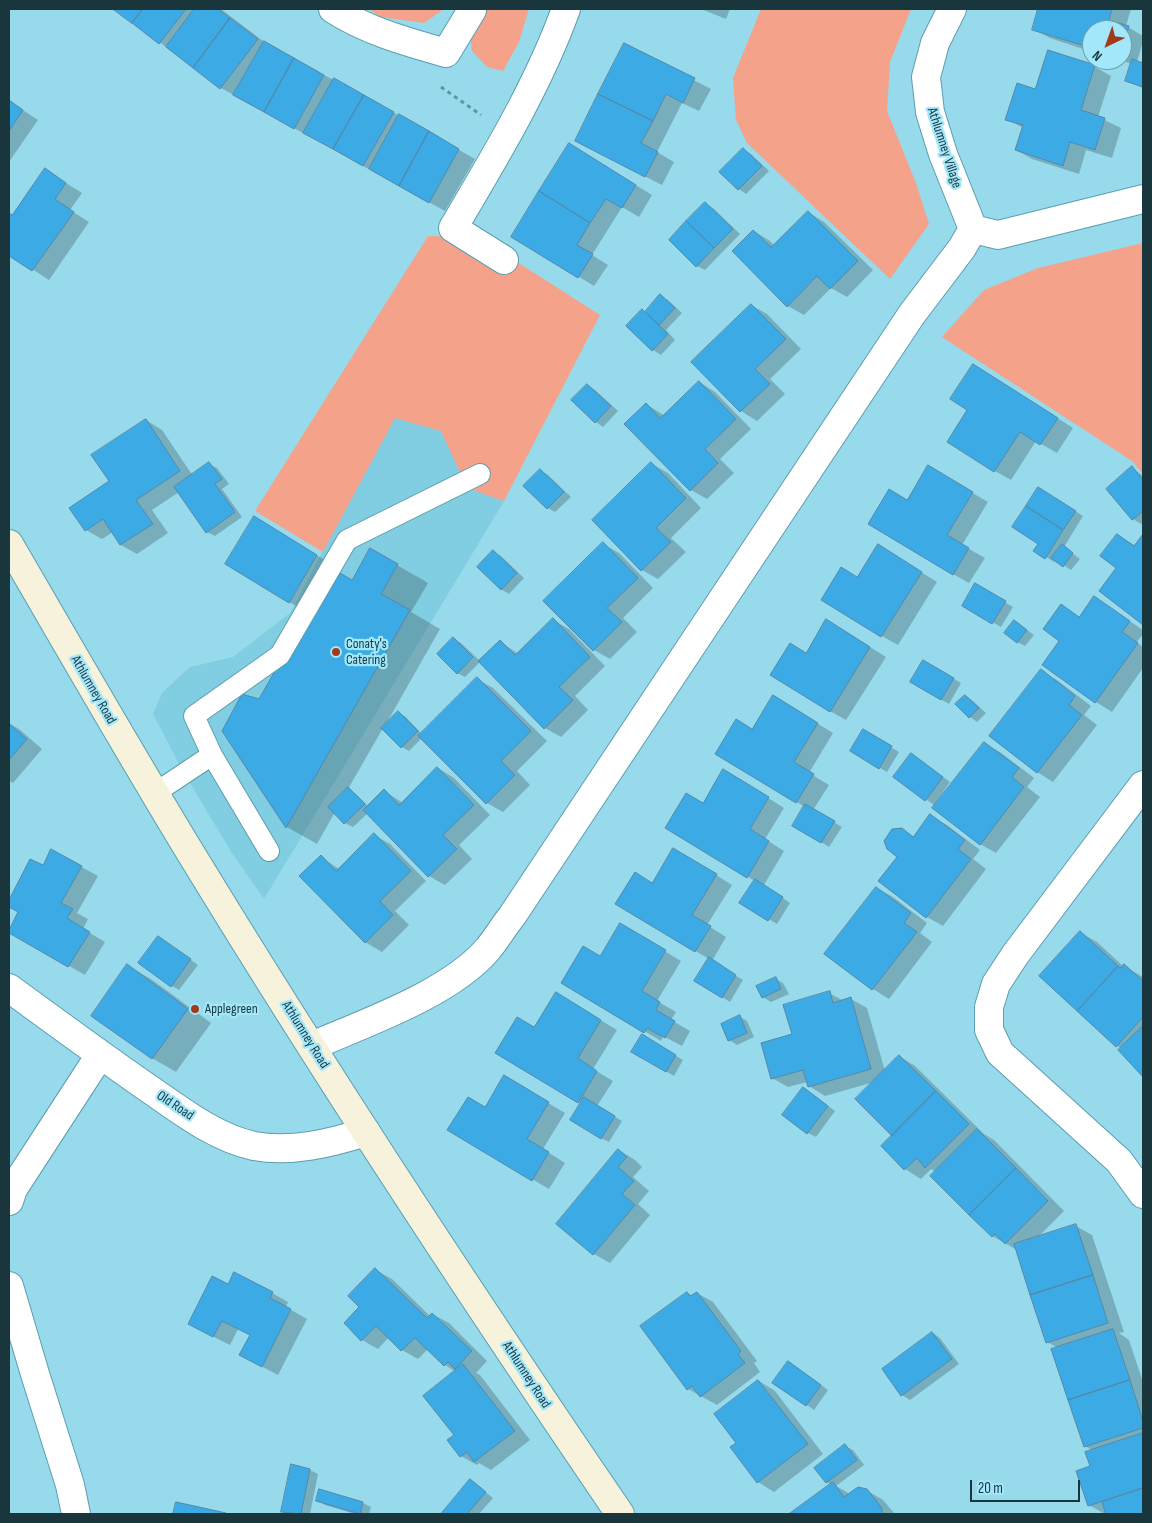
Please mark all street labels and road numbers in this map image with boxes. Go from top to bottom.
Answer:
street label: Athlumney Village [923,106,965,190]
street label: Athlumney Road [67,653,119,727]
street label: Athlumney Road [278,998,332,1072]
street label: Old Road [153,1088,197,1124]
street label: Athlumney Road [498,1338,554,1412]

